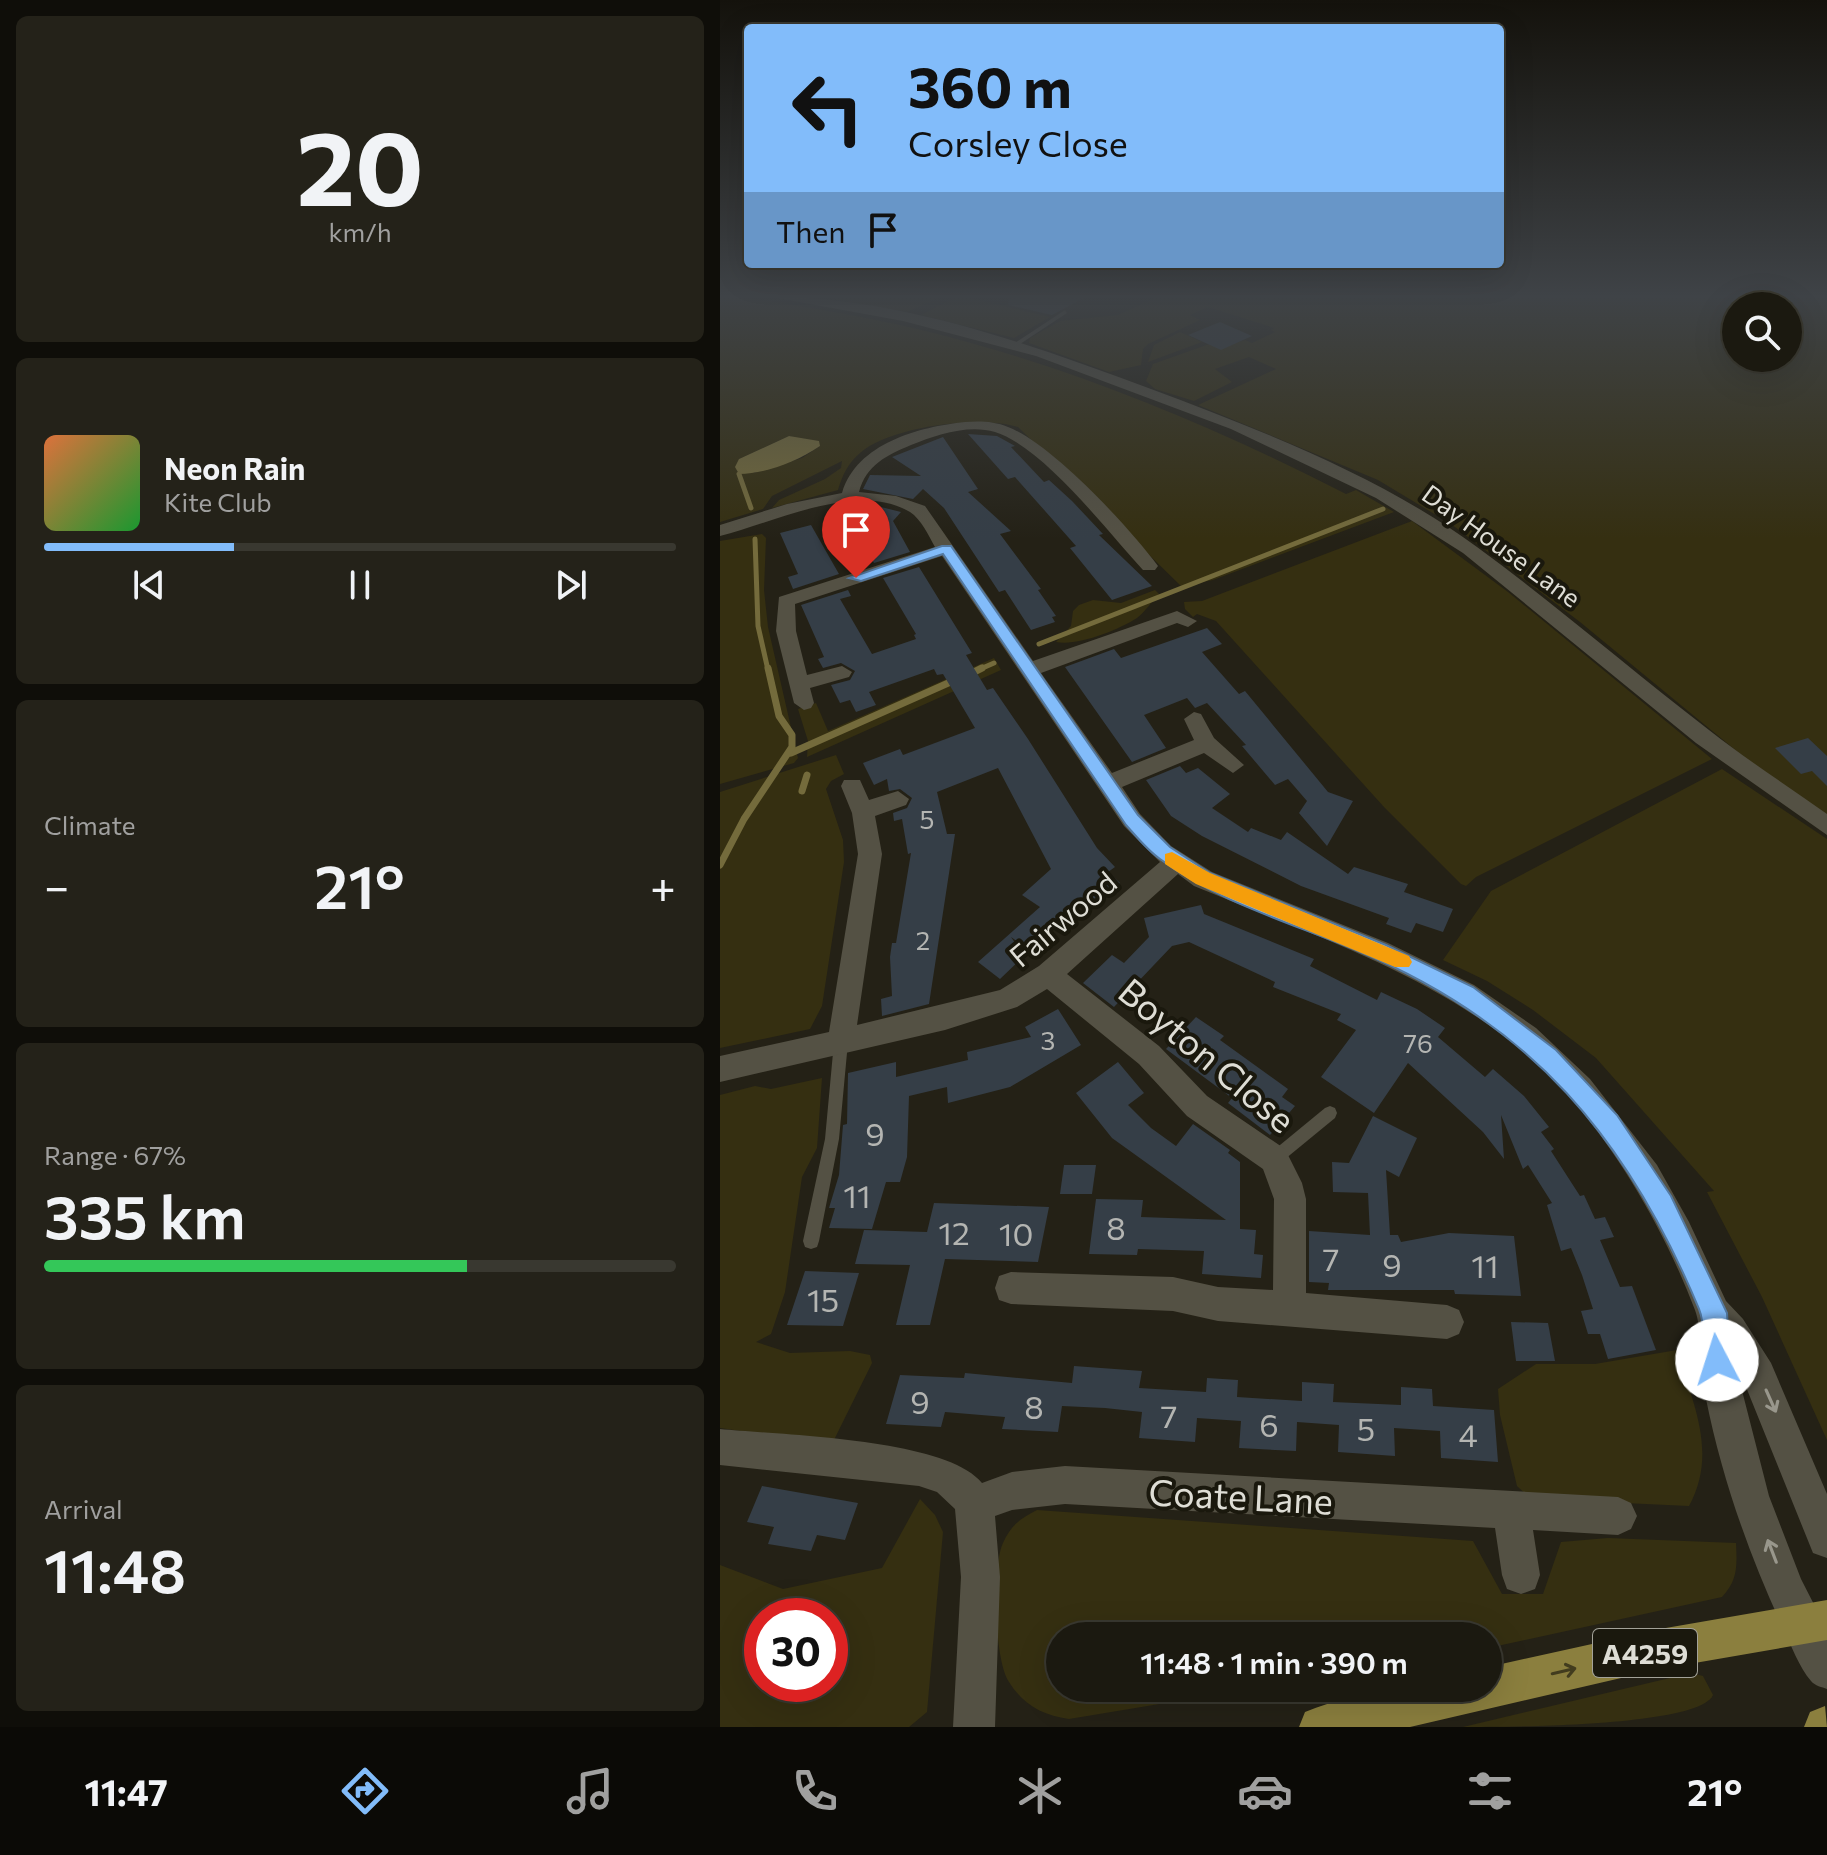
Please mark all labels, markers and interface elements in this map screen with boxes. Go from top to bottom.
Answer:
text: 360 m [908,51,1072,120]
icon: left [776,56,880,160]
text: 20 [296,100,424,227]
text: Corsley Close [908,120,1128,164]
icon: arrive [861,208,905,252]
text: Then [776,212,845,249]
text: km/h [328,216,392,247]
map controls [1722,292,1802,372]
button: search [1722,292,1802,372]
text: Neon Rain [164,449,305,486]
street label: Day House Lane [1417,477,1587,613]
text: Kite Club [164,486,272,517]
pin [822,496,890,578]
icon: arrive [834,508,878,552]
icon: previous [127,563,171,607]
icon: pause [338,563,382,607]
icon: next [549,563,593,607]
house number: 5 [920,803,934,834]
text: Climate [44,809,136,840]
text: 21° [314,848,405,921]
text: − [44,858,69,912]
text: + [650,858,676,912]
street label: Fairwood [1001,862,1123,974]
house number: 2 [916,924,930,955]
street label: Boyton Close [1111,968,1305,1140]
house number: 3 [1041,1024,1055,1055]
house number: 76 [1403,1027,1433,1058]
house number: 9 [865,1113,885,1153]
text: Range · 67% [44,1139,186,1170]
house number: 11 [843,1175,871,1215]
text: 335 km [44,1178,246,1251]
house number: 8 [1106,1207,1126,1247]
house number: 12 [938,1212,970,1252]
house number: 10 [999,1213,1033,1253]
house number: 7 [1323,1238,1339,1278]
house number: 9 [1382,1244,1402,1284]
house number: 11 [1471,1245,1499,1285]
house number: 15 [807,1279,839,1319]
position arrow [1675,1318,1759,1402]
house number: 9 [910,1381,930,1421]
house number: 8 [1024,1386,1044,1426]
one-way arrow [1764,1388,1779,1413]
house number: 7 [1161,1395,1177,1435]
house number: 6 [1259,1404,1279,1444]
house number: 5 [1357,1408,1375,1448]
house number: 4 [1458,1414,1478,1454]
street label: Coate Lane [1148,1468,1334,1522]
text: Arrival [44,1493,123,1524]
text: 11:48 [44,1532,186,1605]
one-way arrow [1764,1539,1779,1564]
speed limit sign: 30 [744,1598,848,1702]
road number: A4259 [1593,1629,1697,1677]
text: 11:48 · 1 min · 390 m [1140,1643,1408,1680]
one-way arrow [1551,1663,1576,1678]
icon: directions [337,1763,393,1819]
icon: music [562,1763,618,1819]
icon: phone [787,1763,843,1819]
icon: climate [1012,1763,1068,1819]
icon: car [1237,1763,1293,1819]
icon: filters [1462,1763,1518,1819]
text: 11:47 [85,1769,168,1813]
text: 21° [1687,1769,1742,1813]

